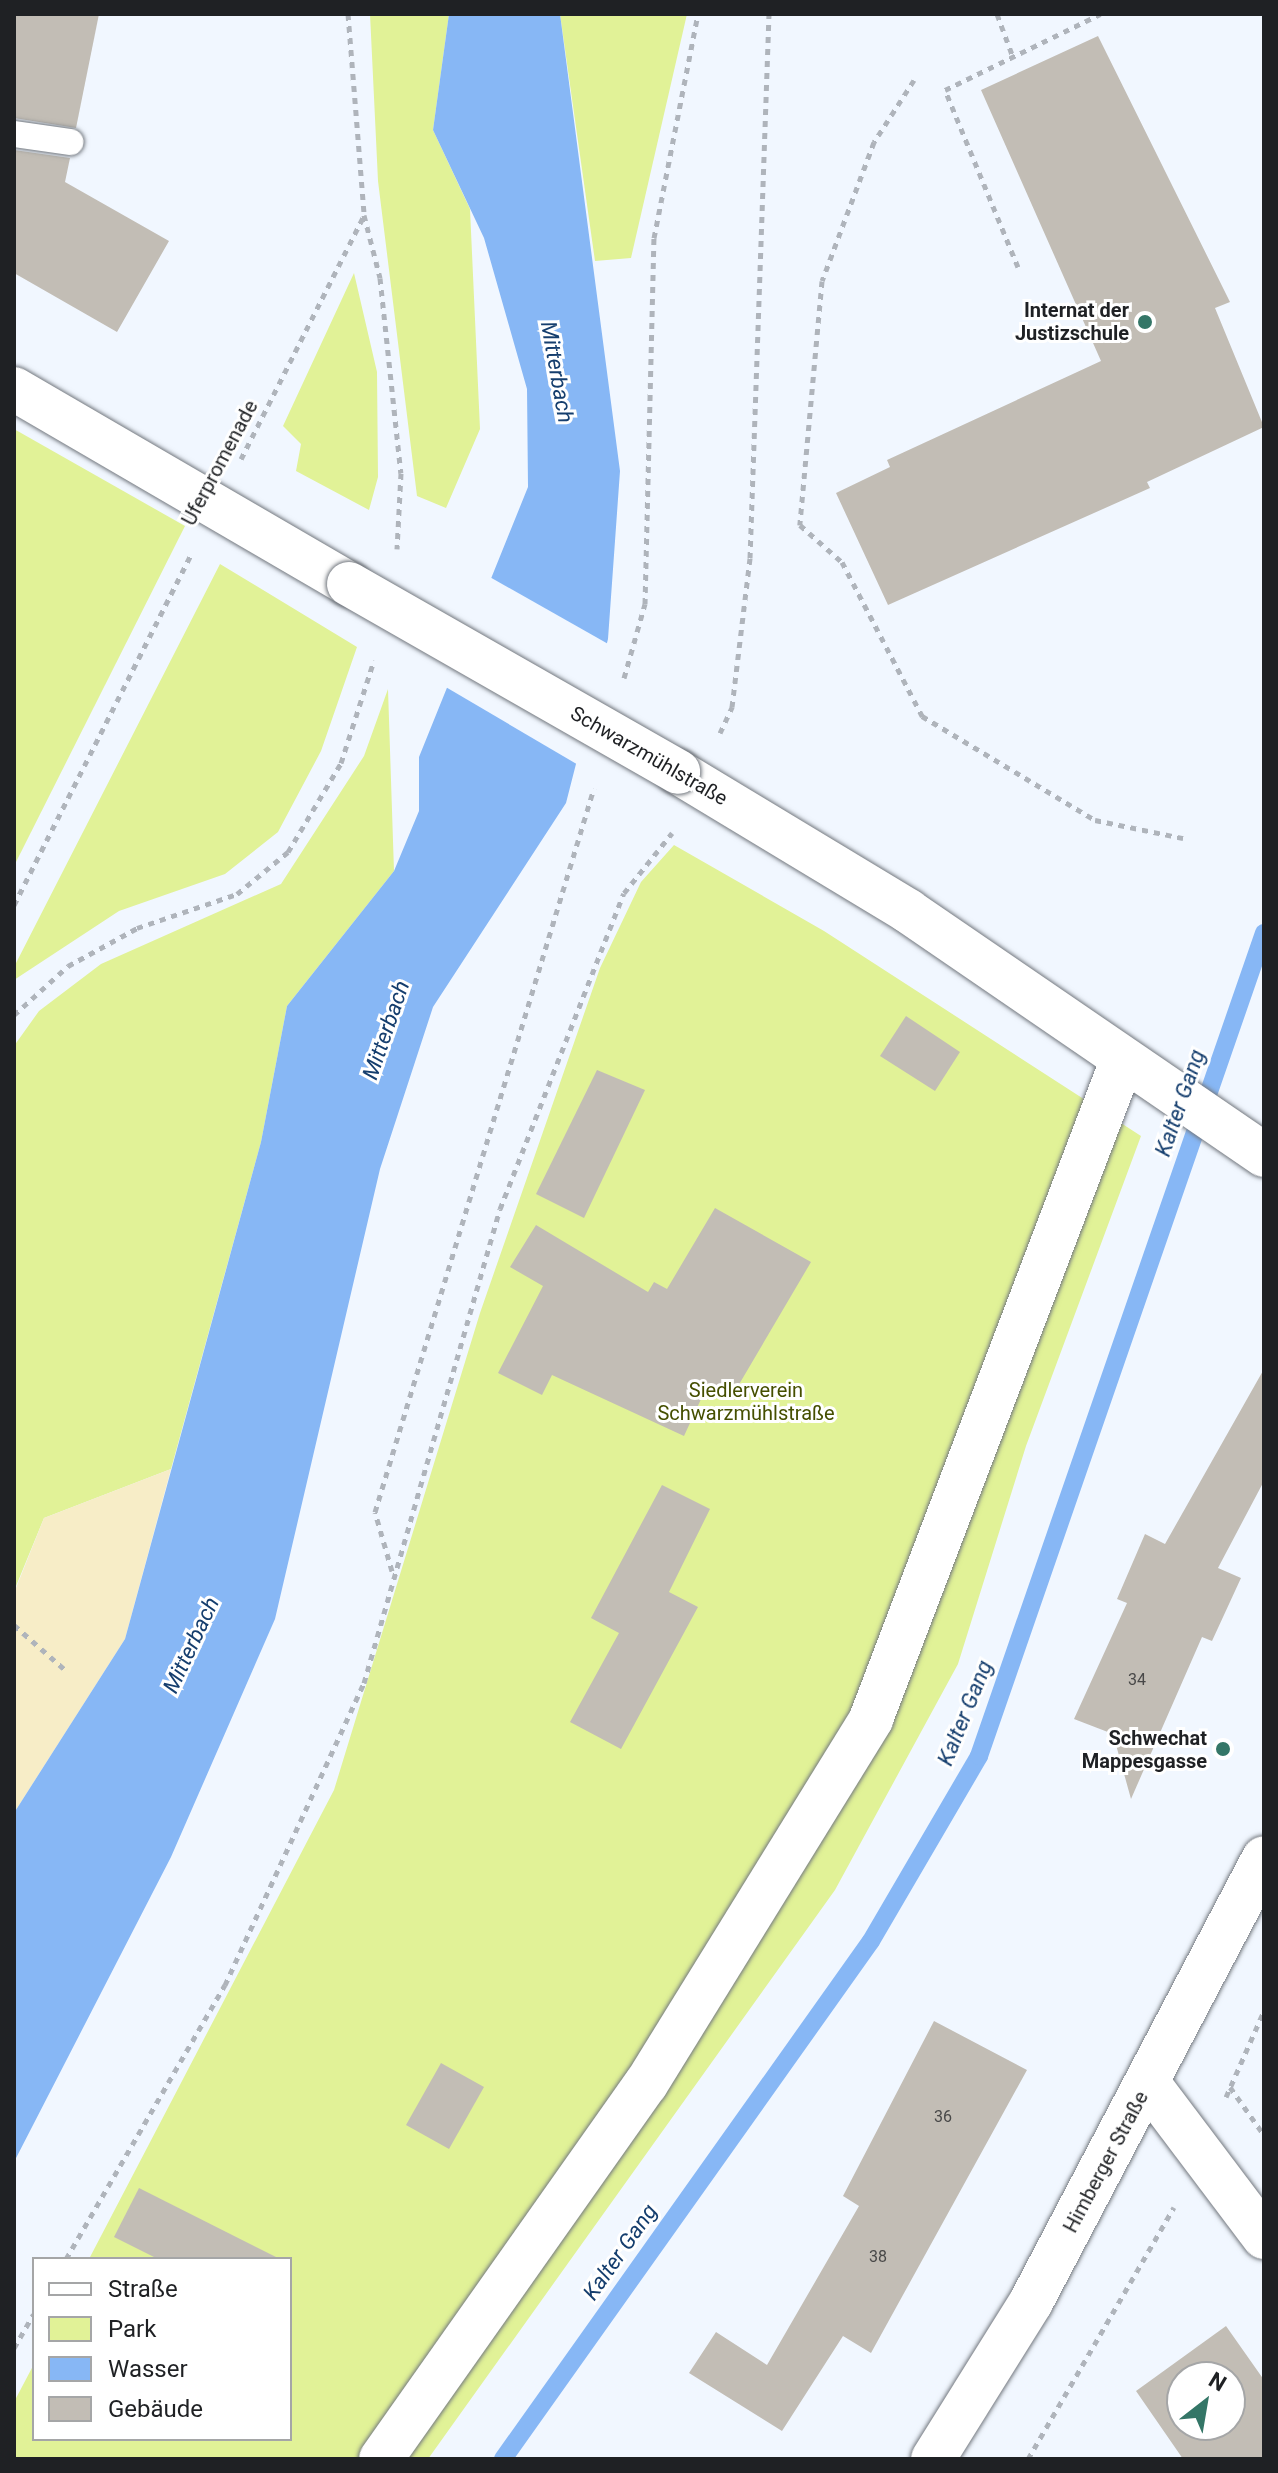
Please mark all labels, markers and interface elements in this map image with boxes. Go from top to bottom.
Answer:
place label: Internat der Justizschule [1015,298,1129,345]
marker: Internat der Justizschule [1136,313,1154,331]
water label: Mitterbach [535,319,579,425]
street label: Uferpromenade [177,396,263,530]
street label: Schwarzmühlstraße [566,701,732,811]
water label: Mitterbach [357,977,415,1083]
water label: Kalter Gang [1149,1046,1211,1160]
park label: Siedlerverein Schwarzmühlstraße [657,1378,835,1425]
water label: Mitterbach [157,1593,225,1697]
water label: Kalter Gang [932,1657,998,1769]
house number: 34 [1128,1670,1146,1690]
place label: Schwechat Mappesgasse [1082,1726,1207,1773]
marker: Schwechat Mappesgasse [1214,1740,1232,1758]
street label: Himberger Straße [1059,2087,1153,2237]
house number: 36 [934,2107,952,2127]
water label: Kalter Gang [577,2199,663,2305]
house number: 38 [869,2247,887,2267]
legend [32,2257,292,2441]
text: Straße [108,2275,178,2303]
text: Park [108,2315,156,2343]
text: Wasser [108,2355,188,2383]
north arrow [1166,2361,1246,2441]
text: N [1204,2367,1231,2396]
text: Gebäude [108,2395,203,2423]

